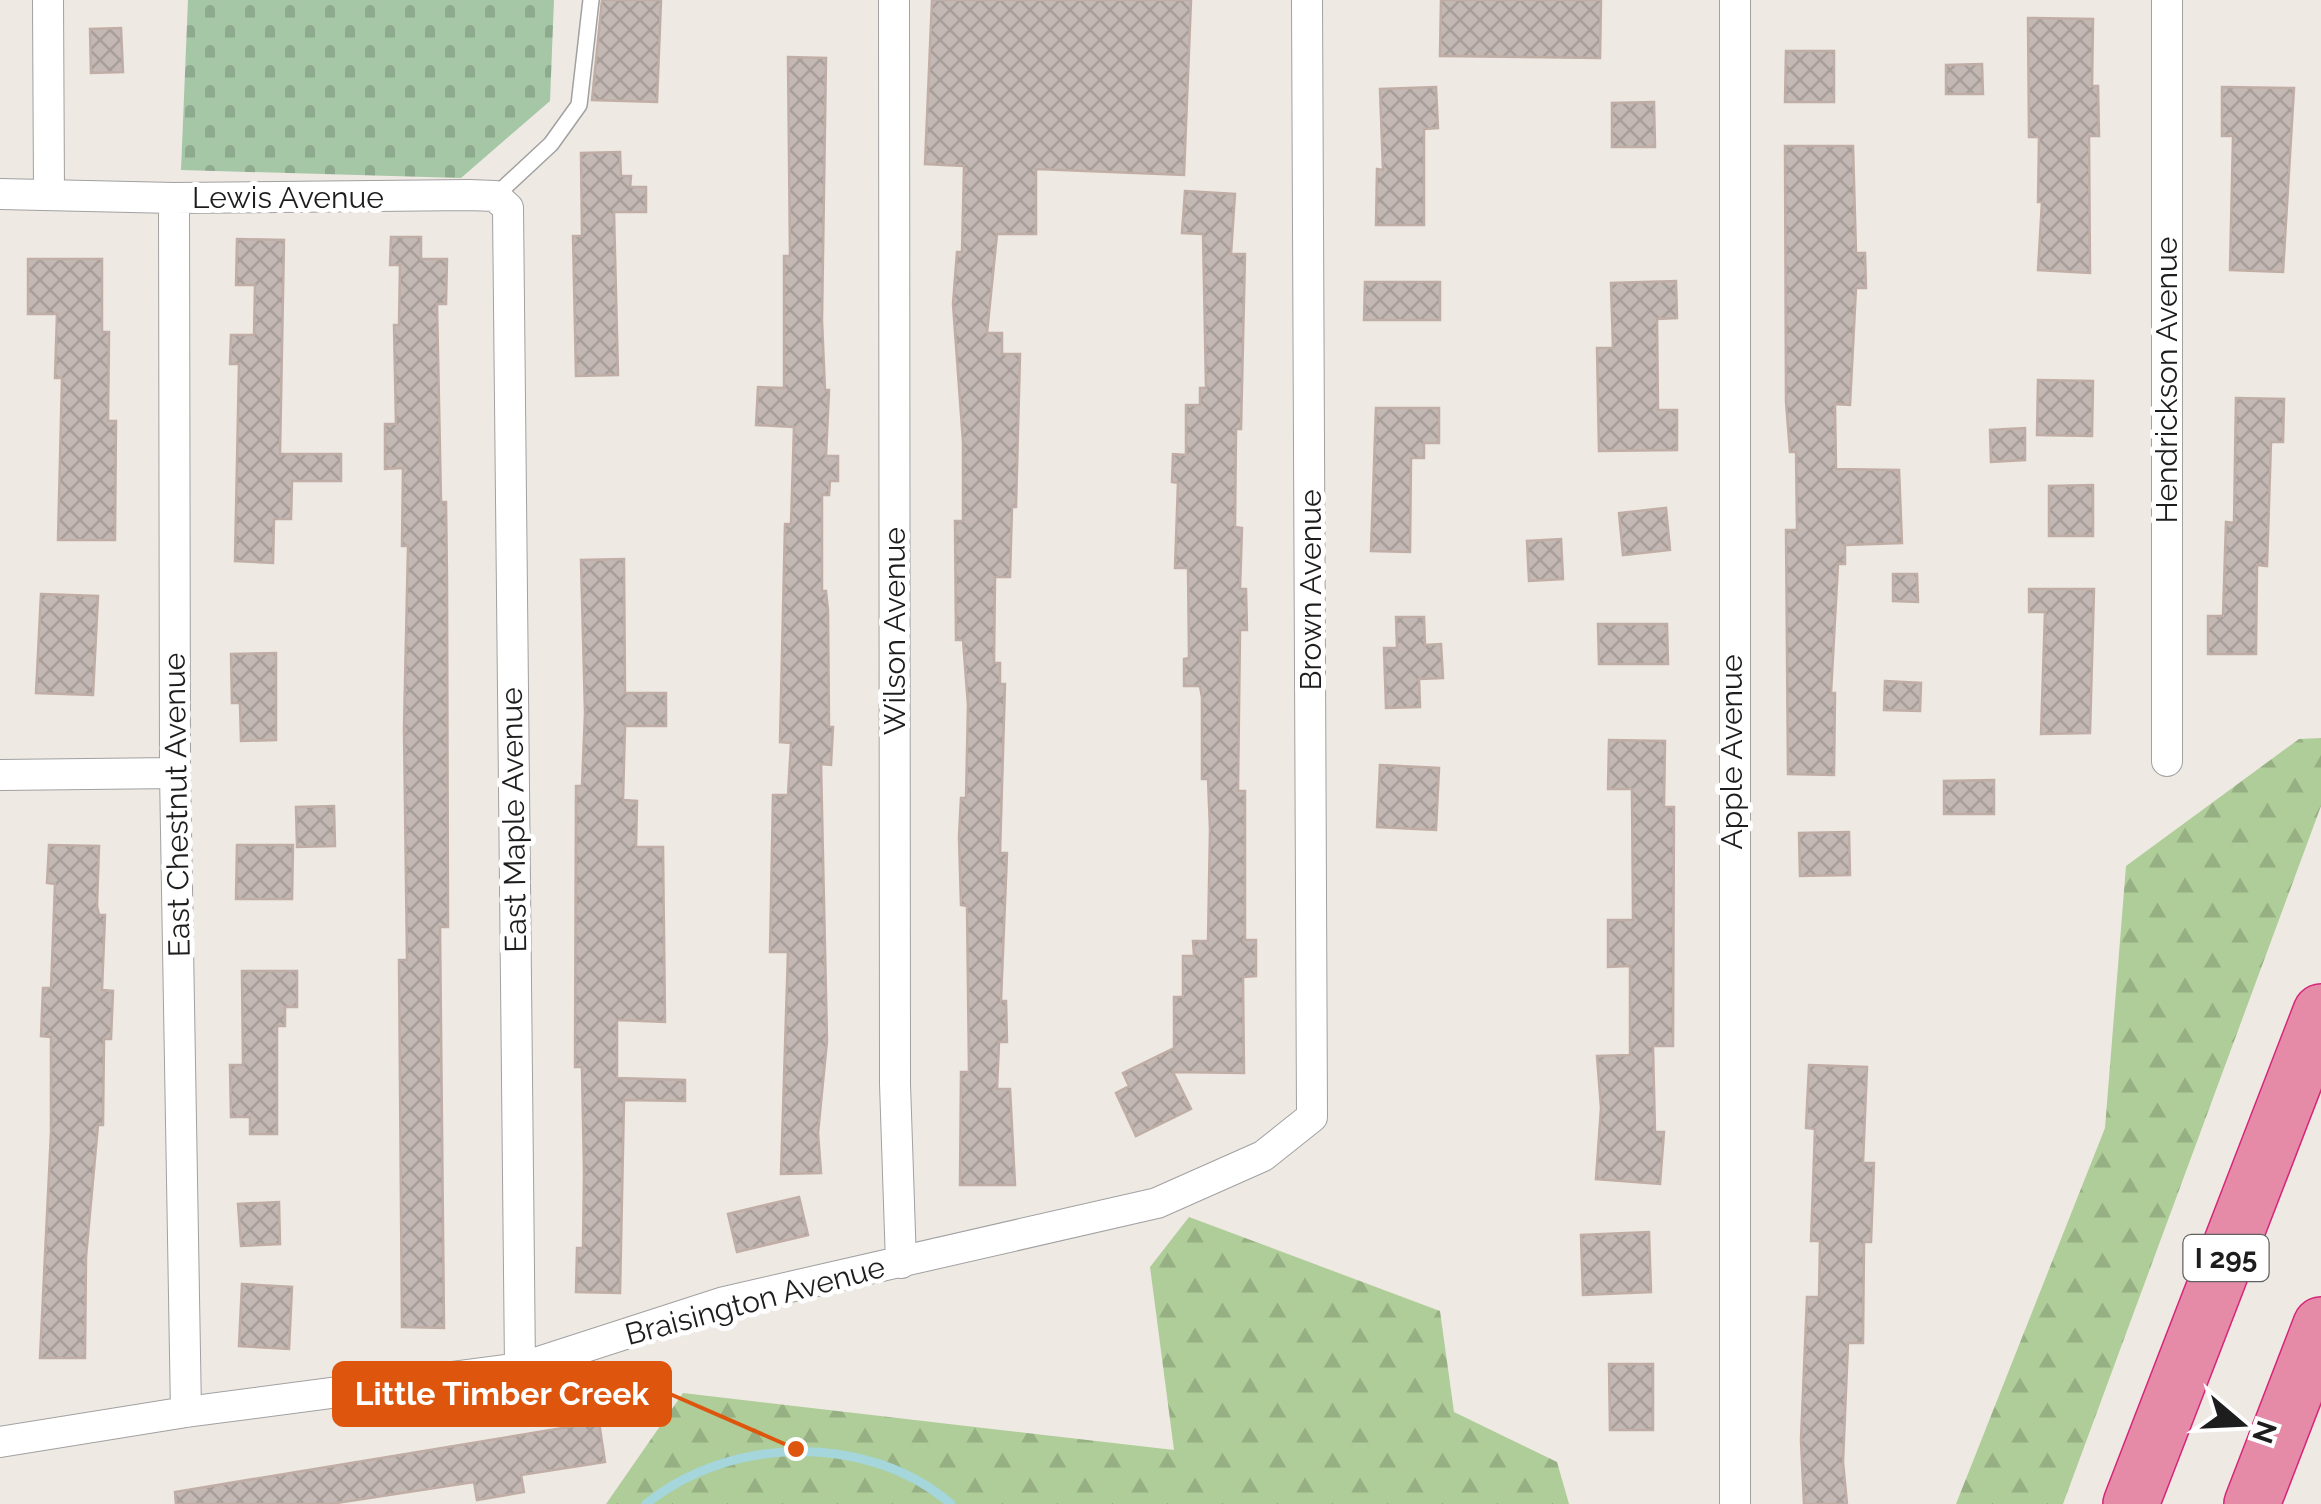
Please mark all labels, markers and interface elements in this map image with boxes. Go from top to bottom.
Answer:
street label: Lewis Avenue [192,180,384,215]
street label: Hendrickson Avenue [2149,237,2184,523]
street label: Brown Avenue [1293,489,1328,691]
street label: Wilson Avenue [877,527,912,735]
street label: East Chestnut Avenue [156,653,197,957]
street label: Apple Avenue [1714,654,1749,850]
street label: East Maple Avenue [494,687,533,953]
road number: I 295 [2184,1235,2268,1281]
street label: Braisington Avenue [621,1249,889,1352]
callout: Little Timber Creek [334,1363,670,1425]
north arrow [2191,1374,2291,1474]
text: Little Timber Creek [355,1375,649,1412]
text: N [2245,1416,2283,1447]

